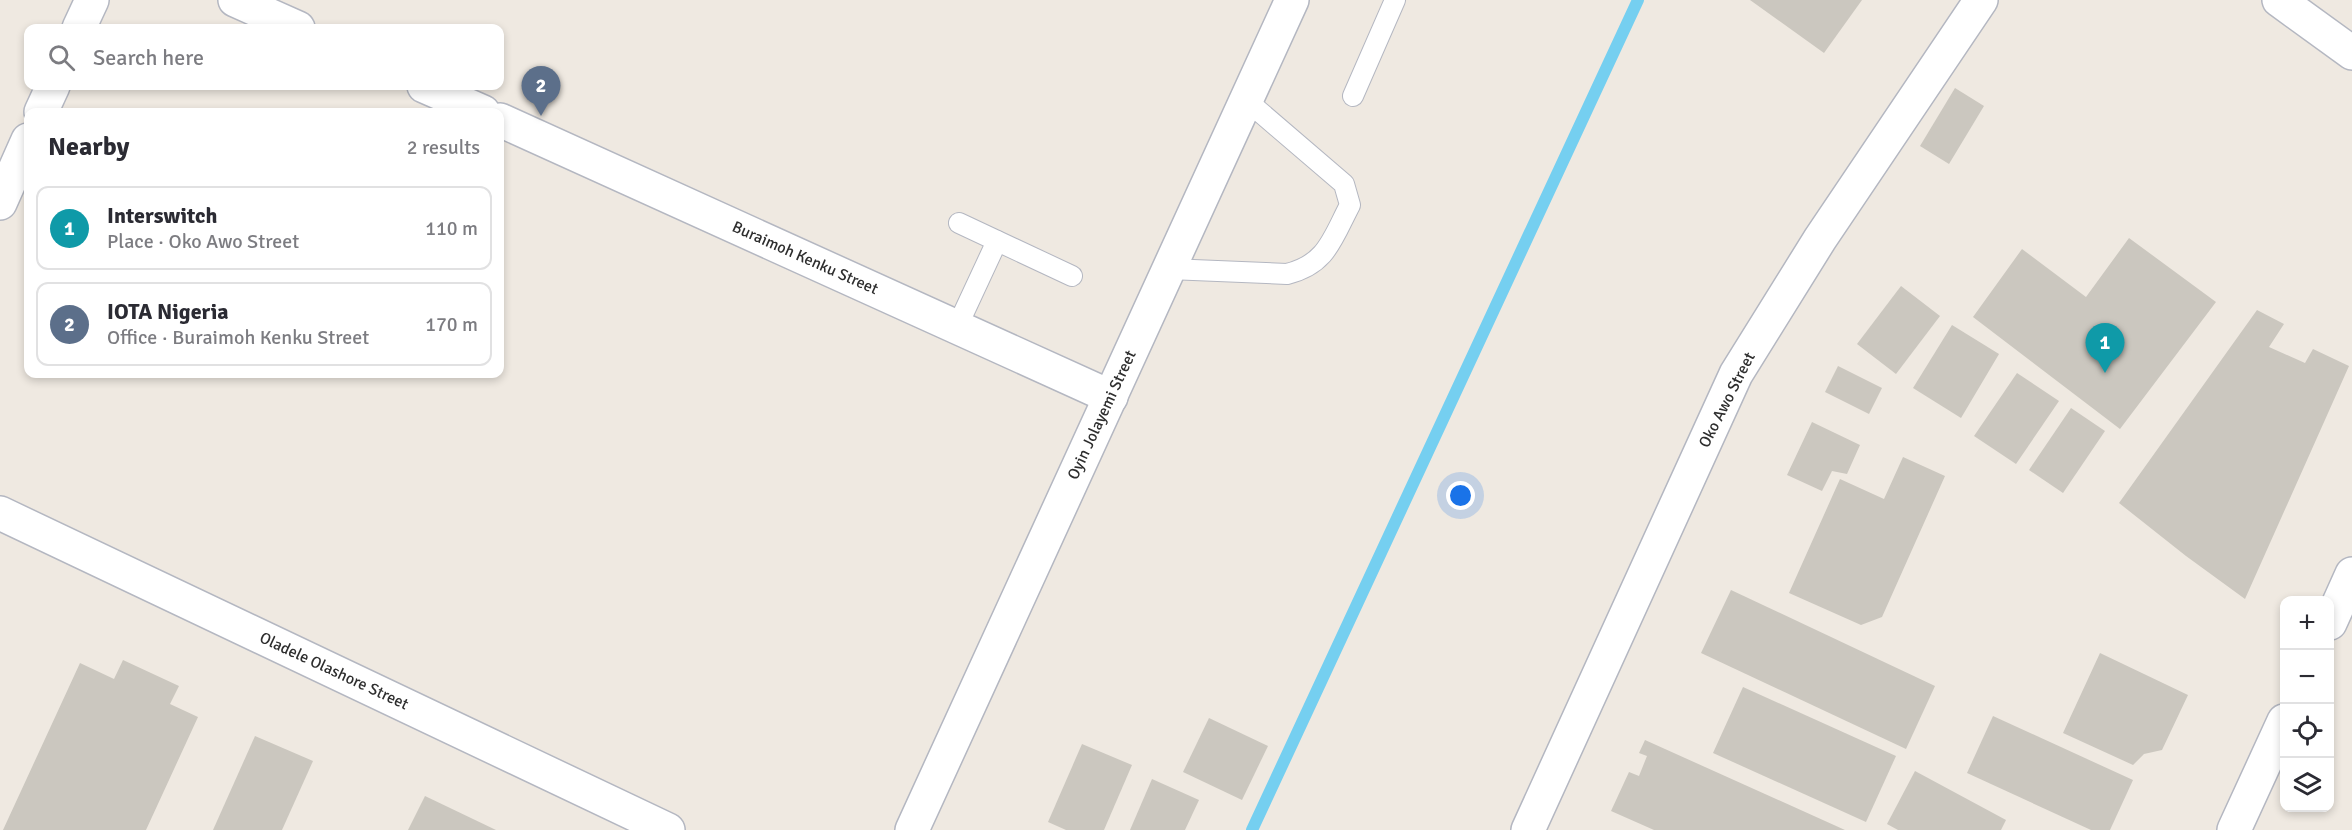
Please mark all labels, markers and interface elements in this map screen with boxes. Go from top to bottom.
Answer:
search box [24,24,504,90]
icon: search [45,41,78,74]
text: Search here [93,44,204,71]
pin: 2 [522,66,560,116]
text: Nearby [48,131,129,163]
text: 2 results [407,135,480,160]
text: Interswitch [107,202,217,229]
text: 1 [64,216,75,241]
text: 110 m [425,216,478,241]
street label: Buraimoh Kenku Street [729,217,881,299]
text: Place · Oko Awo Street [107,229,299,254]
text: IOTA Nigeria [107,298,229,325]
text: 2 [64,312,75,337]
text: 170 m [425,312,478,337]
pin: 1 [2086,324,2124,373]
text: Office · Buraimoh Kenku Street [107,325,369,350]
street label: Oyin Jolayemi Street [1063,347,1141,483]
street label: Oko Awo Street [1694,349,1760,451]
your location [1446,481,1475,510]
map controls [2280,596,2334,812]
button: + [2280,596,2334,650]
street label: Oladele Olashore Street [256,628,412,714]
button: − [2280,650,2334,704]
button: locate [2280,704,2334,758]
button: layers [2280,758,2334,812]

